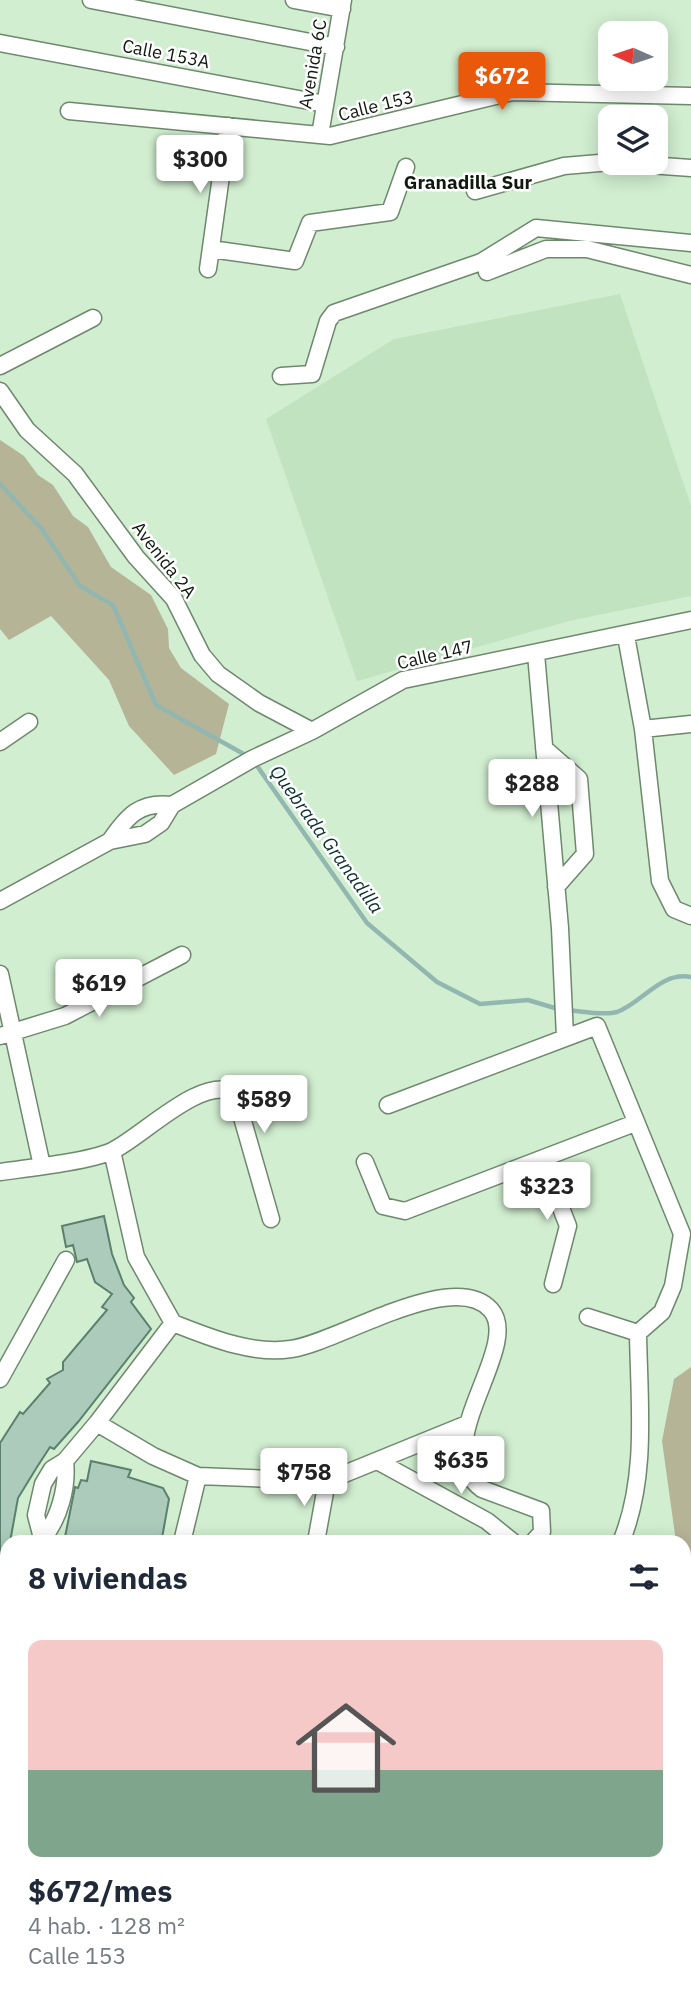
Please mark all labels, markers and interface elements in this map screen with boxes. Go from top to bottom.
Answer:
street label: Avenida 6C [293,17,332,111]
north arrow [598,21,668,91]
map controls [598,21,668,175]
street label: Calle 153A [120,34,212,73]
pin: $672 [461,52,543,112]
text: $672 [474,60,530,90]
street label: Calle 153 [336,85,416,126]
button: layers [598,105,668,175]
pin: $300 [159,136,241,195]
text: $300 [172,143,228,173]
district label: Granadilla Sur [404,170,533,194]
street label: Avenida 2A [127,517,202,603]
street label: Calle 147 [395,635,475,674]
water label: Quebrada Granadilla [265,760,389,918]
pin: $288 [491,760,573,819]
text: $288 [504,767,560,797]
pin: $619 [58,960,140,1019]
text: $619 [71,967,127,997]
pin: $589 [223,1076,305,1135]
text: $589 [236,1083,292,1113]
pin: $323 [506,1162,588,1222]
text: $323 [519,1170,575,1200]
pin: $635 [420,1436,502,1496]
text: $635 [433,1444,489,1474]
pin: $758 [263,1448,345,1508]
text: $758 [276,1456,332,1486]
text: 8 viviendas [28,1558,188,1597]
icon: filters [625,1558,663,1596]
icon: home [283,1685,409,1811]
text: $672/mes [28,1871,172,1910]
text: 4 hab. · 128 m² [28,1910,185,1940]
text: Calle 153 [28,1940,126,1970]

